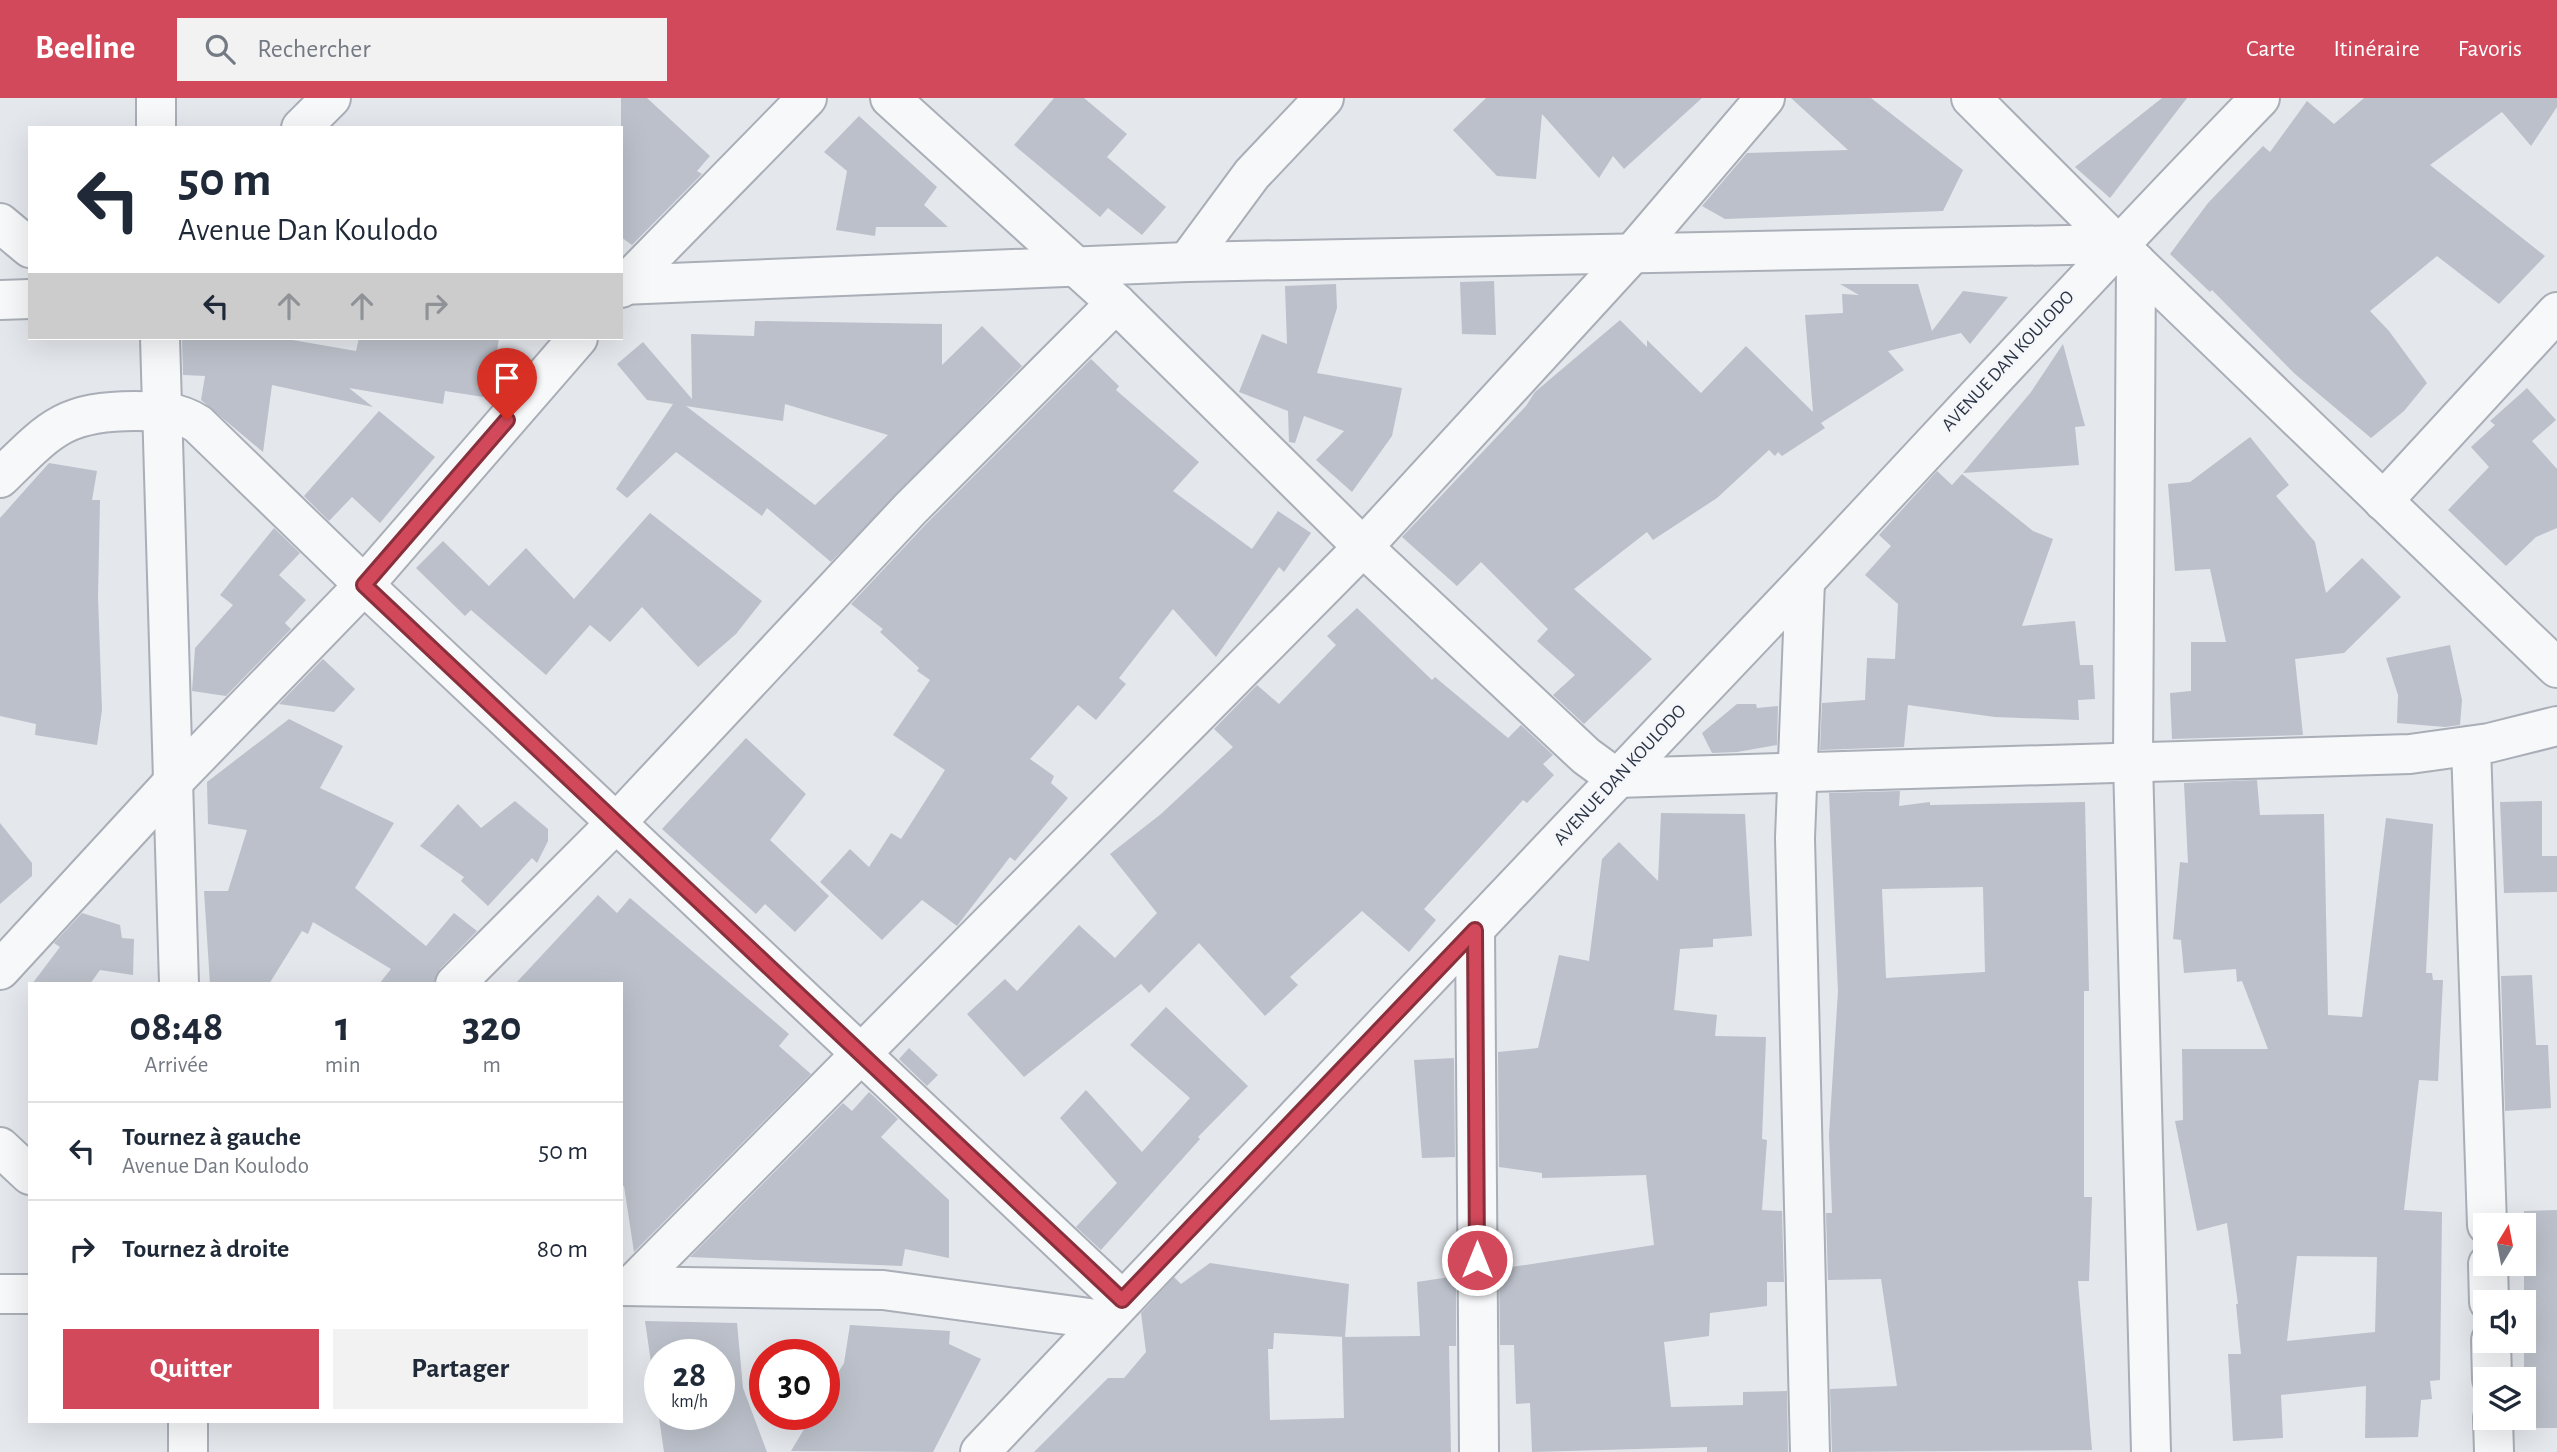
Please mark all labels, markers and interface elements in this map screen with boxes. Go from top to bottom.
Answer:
search box [177,18,667,81]
icon: search [201,30,239,68]
text: Beeline [35,32,135,65]
text: Rechercher [257,36,371,62]
text: Carte [2246,37,2295,61]
text: Itinéraire [2333,37,2420,61]
text: Favoris [2458,37,2522,61]
icon: left [63,154,154,245]
text: 50 m [178,156,272,205]
text: Avenue Dan Koulodo [178,214,438,246]
icon: left [197,287,235,325]
icon: ahead [270,287,308,325]
icon: ahead [343,287,381,325]
icon: right [416,287,454,325]
street label: AVENUE DAN KOULODO [1938,287,2078,435]
pin [477,348,537,420]
icon: arrive [488,359,526,397]
street label: AVENUE DAN KOULODO [1550,701,1690,849]
text: 08:48 [129,1006,223,1048]
text: 1 [335,1006,350,1048]
text: 320 [462,1006,522,1048]
text: Arrivée [144,1054,208,1077]
text: min [325,1054,361,1077]
text: m [483,1054,501,1077]
text: Tournez à gauche [122,1124,301,1150]
icon: left [63,1132,101,1170]
text: 50 m [538,1138,588,1164]
text: Avenue Dan Koulodo [122,1155,309,1178]
north arrow [2473,1213,2536,1276]
map controls [2473,1213,2536,1430]
position arrow [1440,1223,1514,1297]
icon: right [63,1230,101,1268]
text: Tournez à droite [122,1236,289,1262]
text: 80 m [537,1236,588,1262]
button: sound [2473,1290,2536,1353]
button: Quitter [63,1329,319,1409]
button: Partager [333,1329,588,1409]
speed limit sign: 30 [749,1339,840,1430]
text: 28 [673,1358,706,1393]
button: layers [2473,1367,2536,1430]
text: km/h [671,1393,708,1411]

